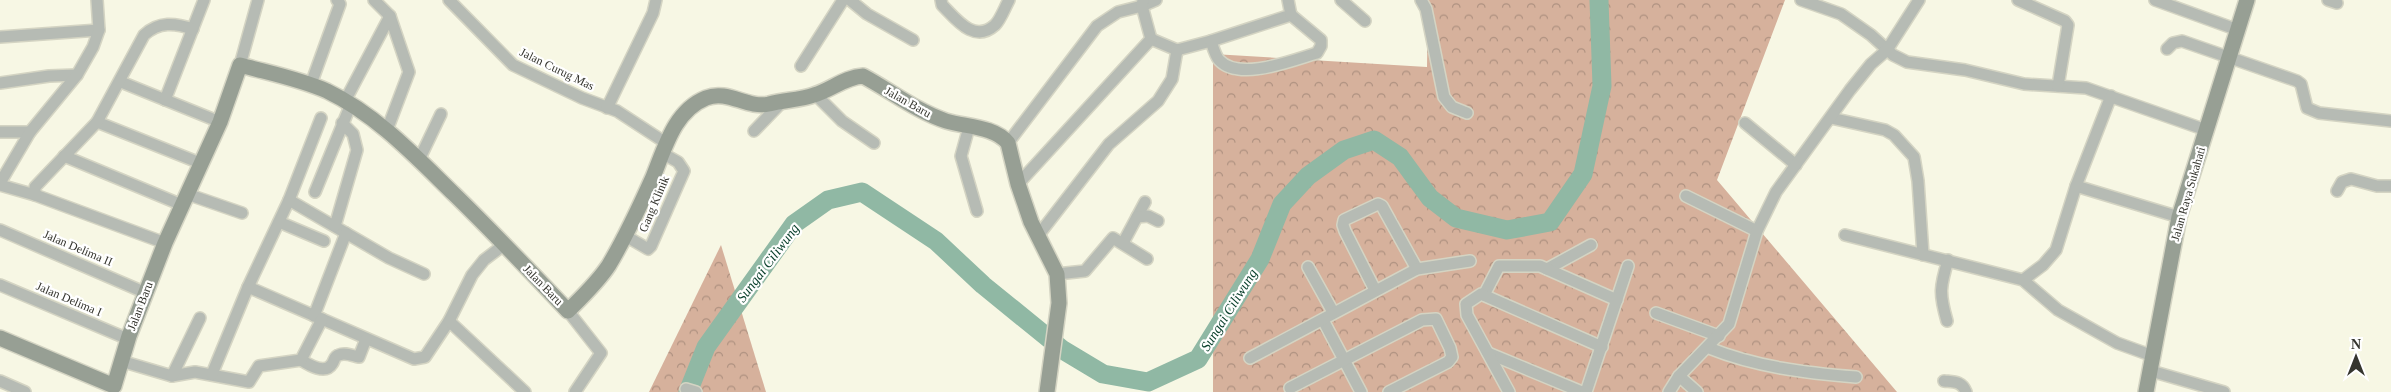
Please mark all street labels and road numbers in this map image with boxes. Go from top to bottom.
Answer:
street label: Jalan Curug Mas [517,45,597,93]
street label: Jalan Baru [882,84,934,120]
street label: Jalan Raya Sukahati [2168,145,2208,243]
street label: Gang Klinik [636,174,672,234]
street label: Jalan Delima II [41,227,115,269]
street label: Jalan Baru [520,262,566,308]
street label: Jalan Delima I [34,279,104,319]
street label: Jalan Baru [124,280,156,332]

